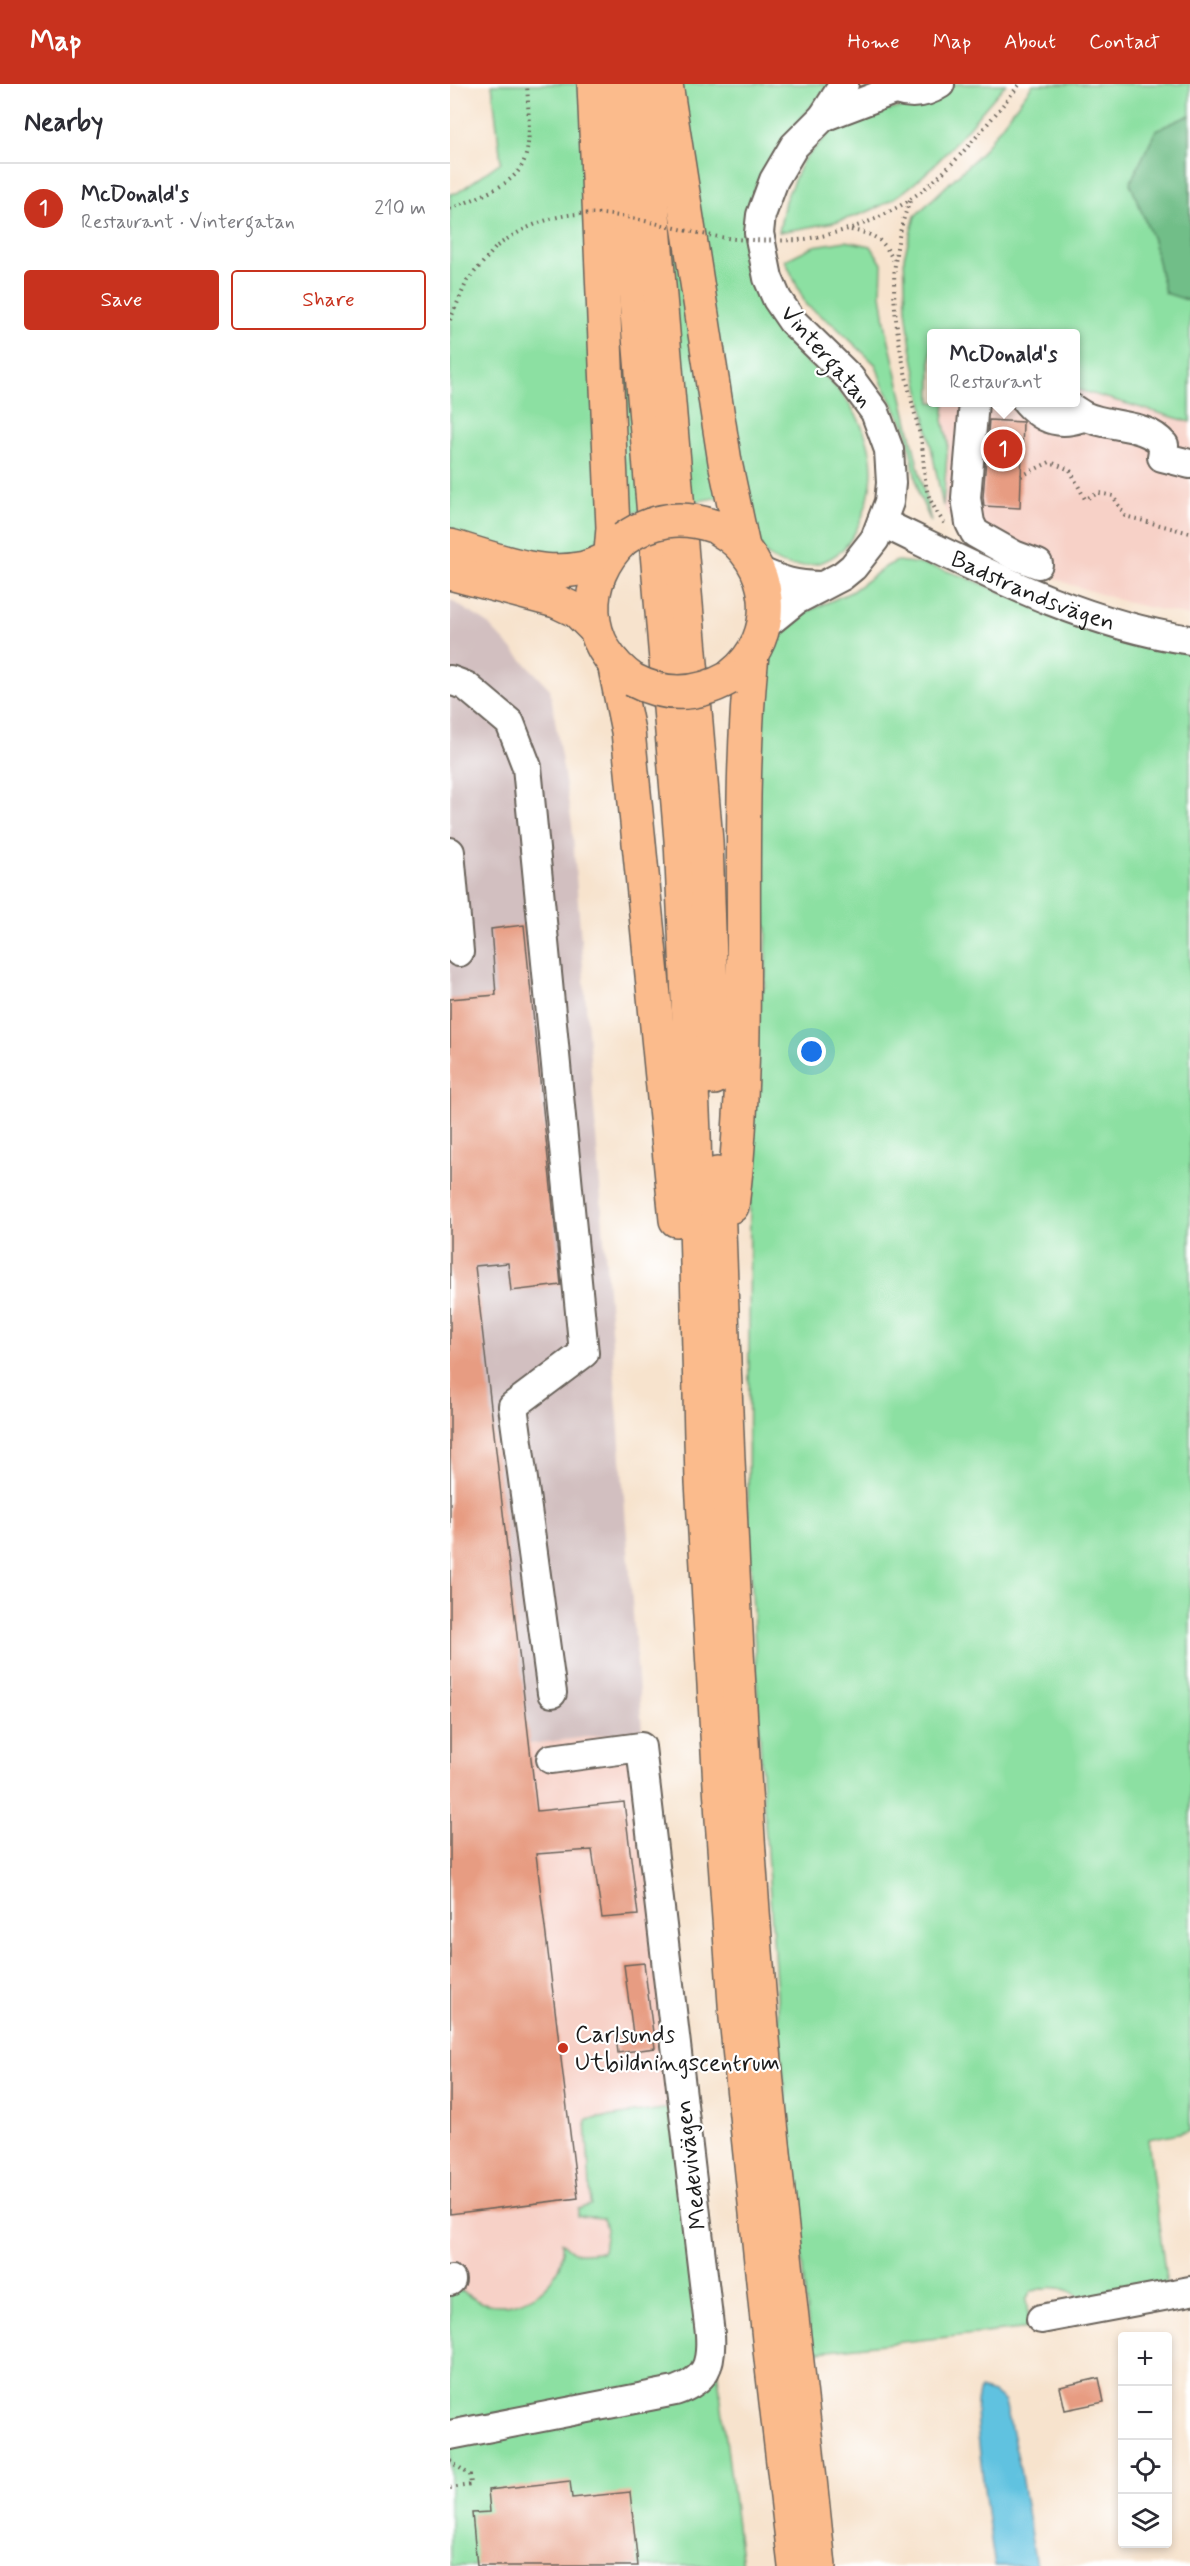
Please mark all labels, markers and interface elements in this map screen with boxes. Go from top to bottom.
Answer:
text: Map [30,24,81,61]
text: Home [848,28,900,56]
text: Map [933,28,971,56]
text: About [1004,28,1056,56]
text: Contact [1089,28,1160,56]
text: Nearby [24,106,103,140]
text: McDonald's [81,181,189,209]
text: 1 [39,195,48,222]
text: 210 m [374,195,426,222]
text: Restaurant · Vintergatan [81,209,295,236]
button: Save [24,270,219,330]
button: Share [231,270,426,330]
street label: Vintergatan [770,299,879,417]
popup [927,329,1080,407]
text: McDonald's [950,341,1057,369]
text: Restaurant [950,369,1042,396]
pin: 1 [984,426,1022,472]
street label: Badstrandsvägen [945,544,1119,639]
your location [797,1037,826,1066]
place label: Carlsunds Utbildningscentrum [575,2020,780,2079]
marker: Carlsunds Utbildningscentrum [556,2041,570,2055]
street label: Medevivägen [668,2098,715,2231]
map controls [1118,2332,1172,2548]
button: + [1118,2332,1172,2386]
button: − [1118,2386,1172,2440]
button: locate [1118,2440,1172,2494]
button: layers [1118,2494,1172,2548]

